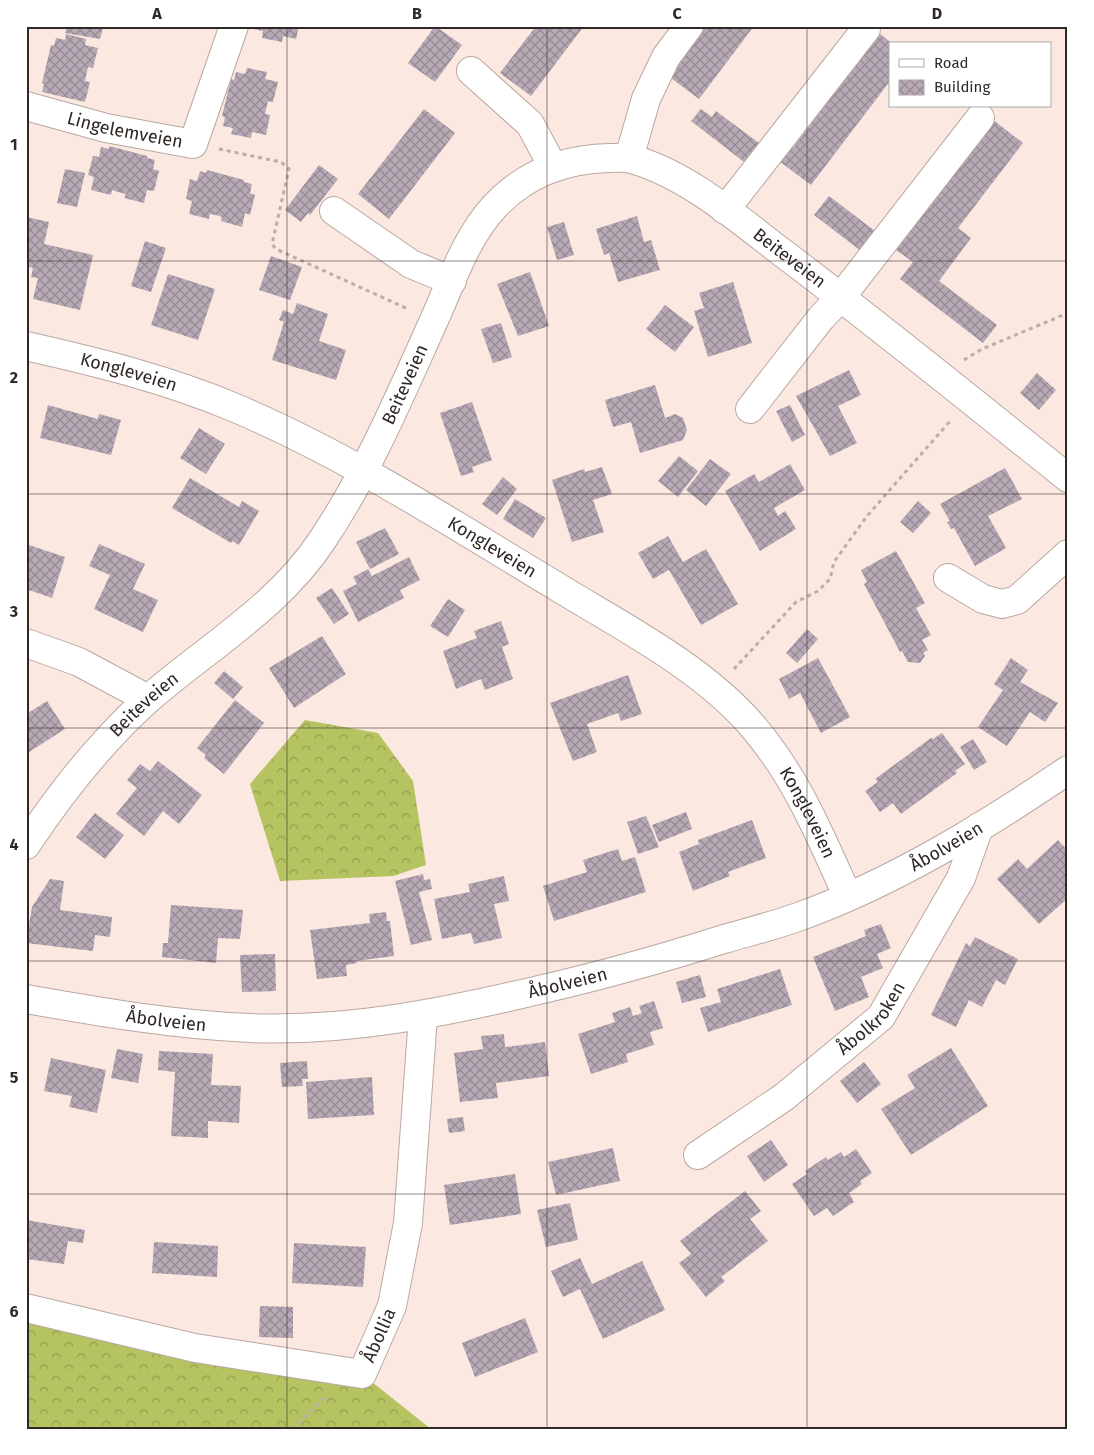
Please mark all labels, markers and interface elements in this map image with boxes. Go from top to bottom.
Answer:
text: A [151,4,162,23]
text: B [412,4,422,23]
text: C [672,4,682,23]
text: D [932,4,942,23]
legend [889,42,1052,108]
text: Road [934,54,969,72]
text: Building [934,78,990,96]
street label: Lingelemveien [65,107,185,153]
text: 1 [10,135,18,154]
street label: Beiteveien [749,223,830,293]
street label: Beiteveien [377,341,433,428]
street label: Kongleveien [78,348,180,396]
text: 2 [10,368,18,387]
street label: Kongleveien [444,512,541,583]
text: 3 [9,602,18,621]
street label: Beiteveien [105,667,183,741]
street label: Kongleveien [775,763,840,862]
street label: Åbolveien [905,817,987,876]
text: 4 [9,835,19,854]
street label: Åbolveien [526,963,610,1003]
street label: Åbolkroken [832,978,910,1060]
street label: Åbolveien [125,1004,207,1036]
text: 5 [10,1068,19,1087]
text: 6 [9,1302,19,1321]
street label: Åbollia [357,1305,401,1366]

